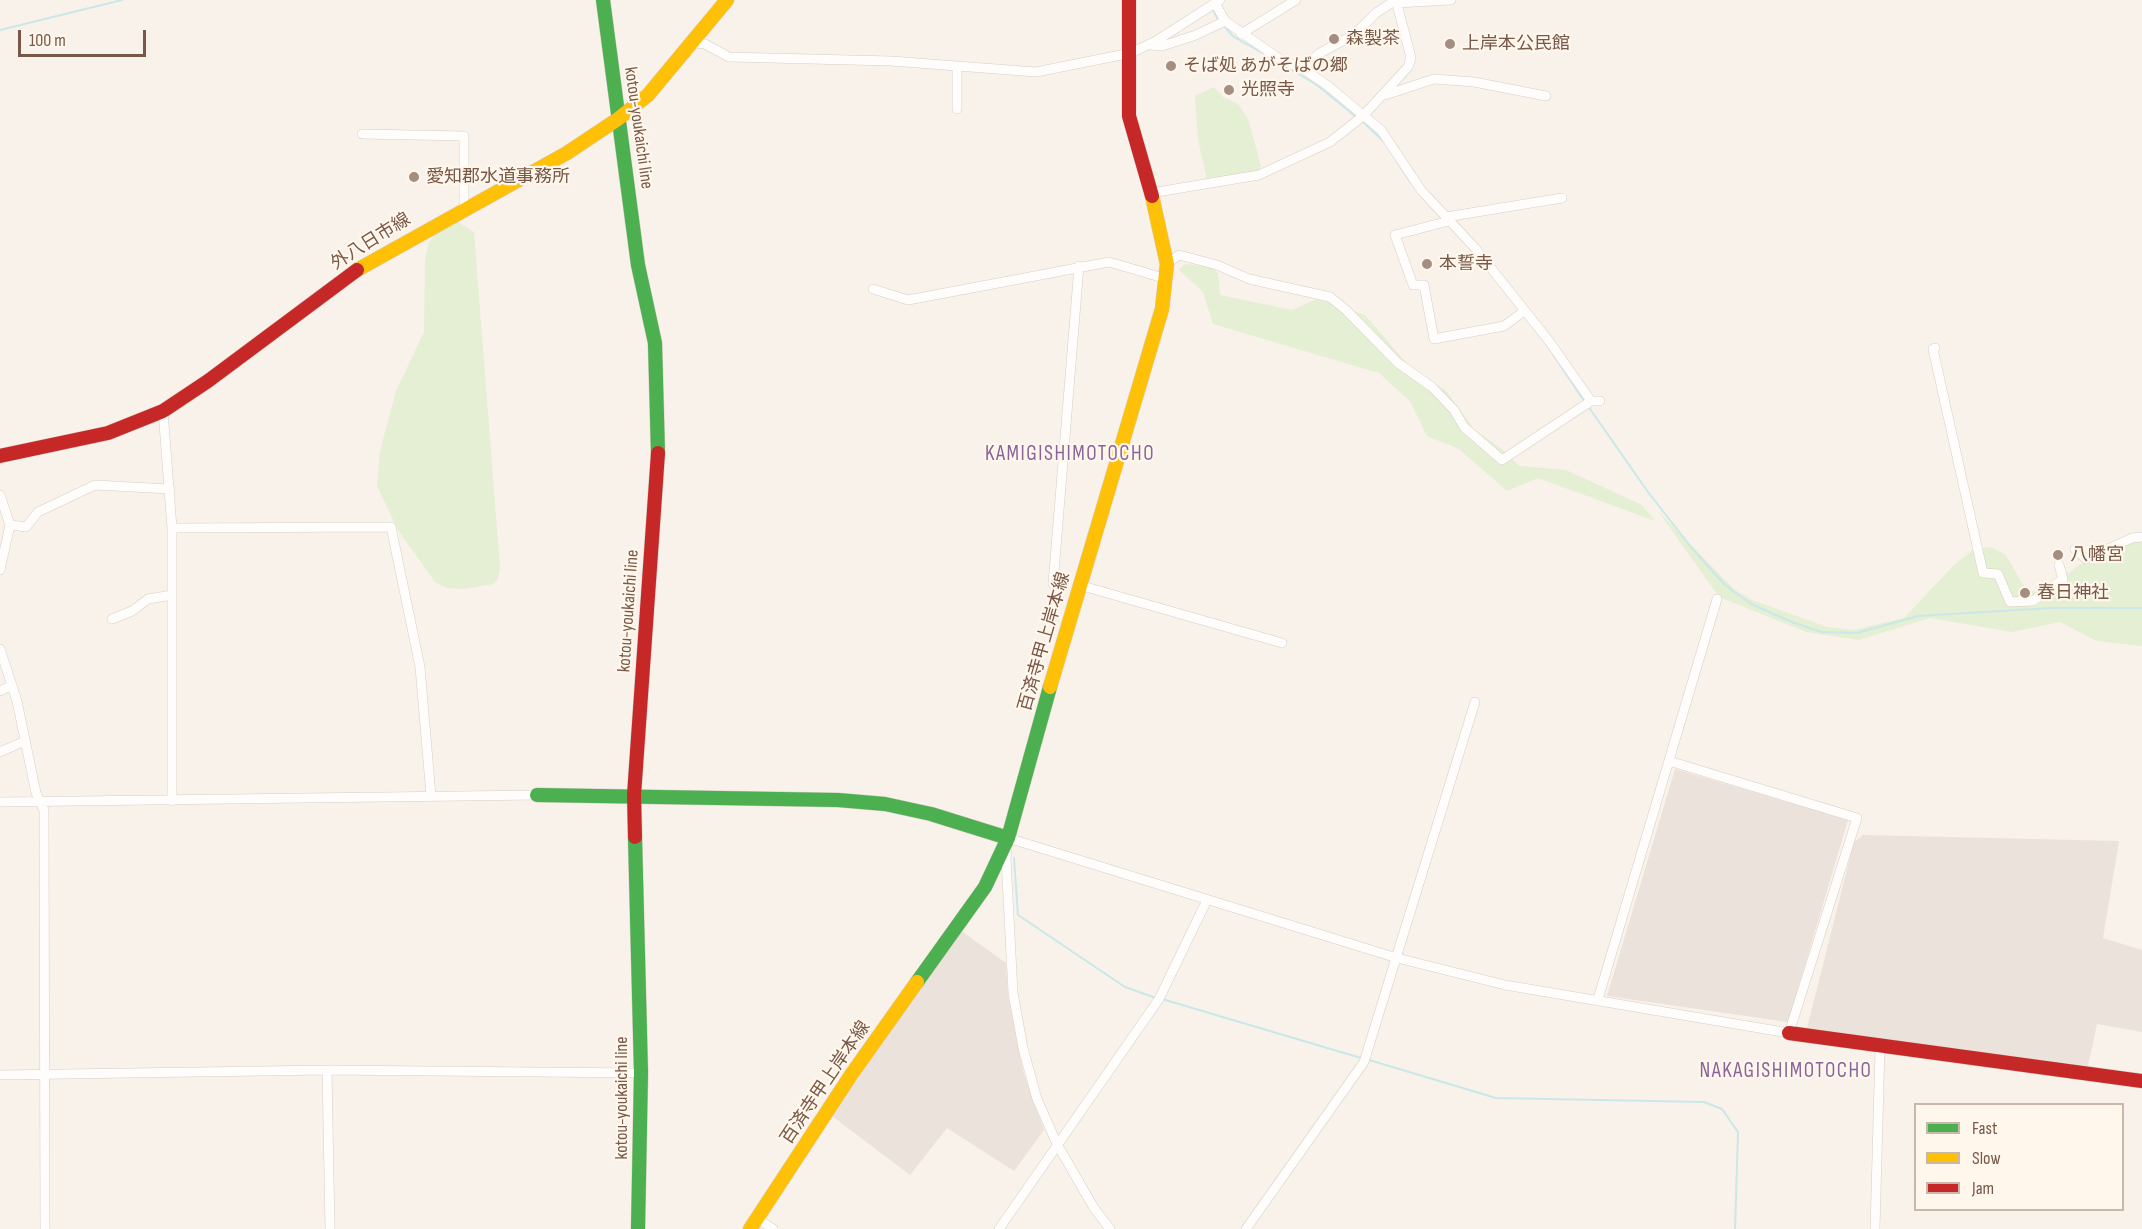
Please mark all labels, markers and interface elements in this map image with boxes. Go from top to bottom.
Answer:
scale bar [21,18,148,56]
place label: 森製茶 [1346,28,1400,50]
text: 100 m [29,30,66,51]
marker: 森製茶 [1327,32,1341,46]
place label: 上岸本公民館 [1462,33,1570,55]
marker: 上岸本公民館 [1443,37,1457,51]
place label: そば処 あがそばの郷 [1183,55,1348,77]
marker: そば処 あがそばの郷 [1164,59,1178,73]
street label: kotou-youkaichi line [619,66,657,190]
place label: 光照寺 [1241,79,1295,101]
marker: 光照寺 [1222,83,1236,97]
place label: 愛知郡水道事務所 [426,166,570,188]
marker: 愛知郡水道事務所 [407,170,421,184]
street label: 外八日市線 [327,209,415,275]
place label: 本誓寺 [1439,253,1493,275]
marker: 本誓寺 [1420,257,1434,271]
district label: KAMIGISHIMOTOCHO [985,442,1155,468]
place label: 八幡宮 [2070,544,2124,566]
marker: 八幡宮 [2051,548,2065,562]
street label: kotou-youkaichi line [614,549,644,673]
street label: 百済寺甲上岸本線 [1015,570,1075,714]
place label: 春日神社 [2037,582,2109,604]
marker: 春日神社 [2018,586,2032,600]
street label: 百済寺甲上岸本線 [777,1017,875,1149]
street label: kotou-youkaichi line [611,1037,633,1159]
district label: NAKAGISHIMOTOCHO [1700,1059,1872,1085]
legend [1914,1103,2124,1211]
text: Fast [1972,1118,1997,1139]
text: Slow [1972,1148,2001,1169]
text: Jam [1972,1178,1994,1199]

